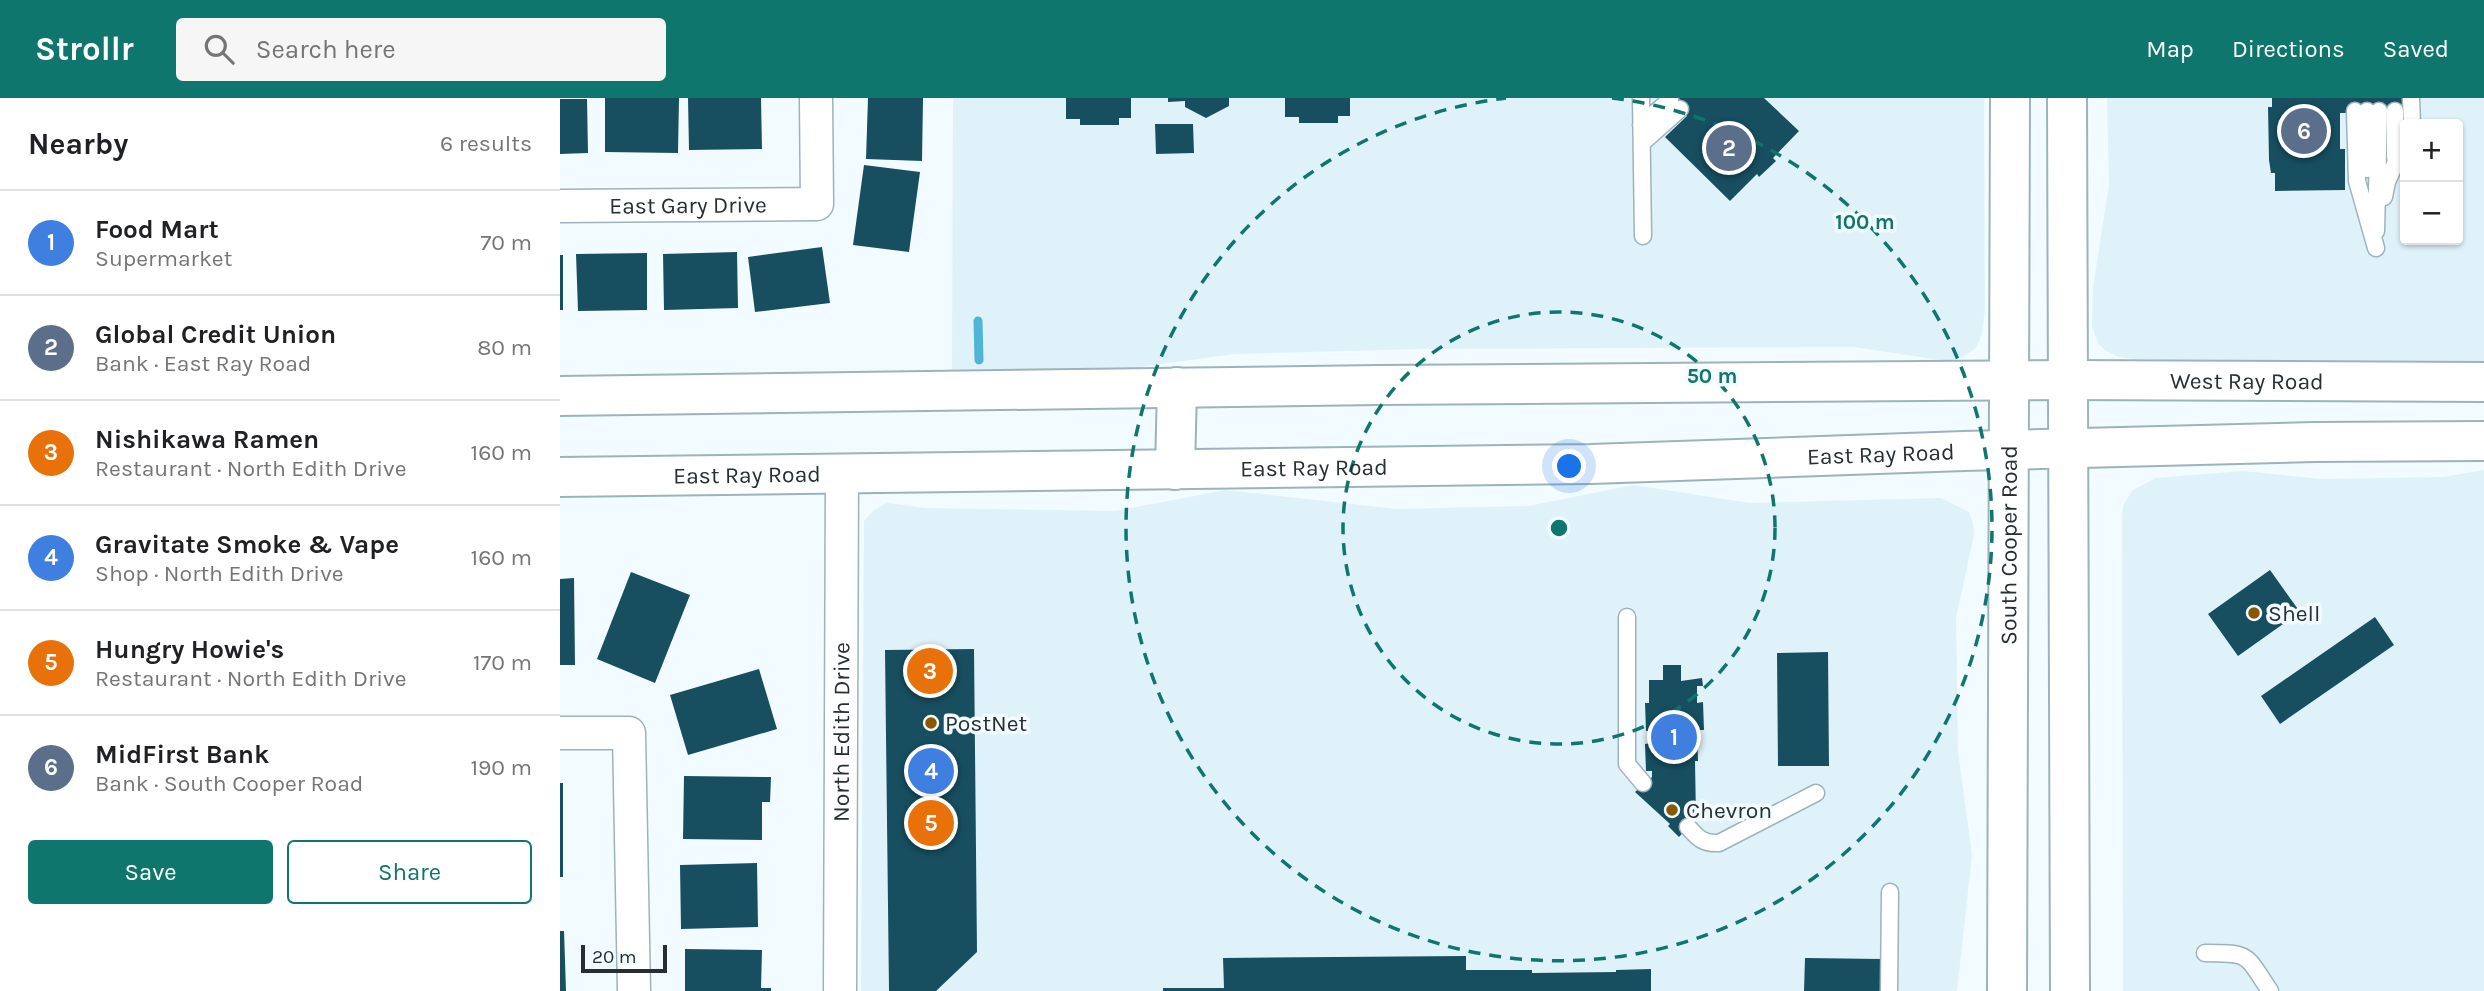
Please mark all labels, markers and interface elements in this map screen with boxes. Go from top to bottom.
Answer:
search box [176,18,666,81]
text: Strollr [35,30,134,68]
icon: search [200,30,238,68]
text: Search here [256,34,396,65]
text: Map [2146,35,2194,63]
text: Directions [2232,35,2345,63]
text: Saved [2383,35,2449,63]
pin: 6 [2281,105,2327,157]
map controls [2400,119,2463,245]
button: + [2400,119,2463,182]
pin: 2 [1706,122,1752,174]
text: Nearby [28,126,128,162]
text: 6 results [440,130,532,157]
button: − [2400,182,2463,245]
street label: East Gary Drive [609,191,767,220]
text: 100 m [1835,210,1895,234]
text: Food Mart [95,214,219,245]
text: 1 [47,229,55,256]
text: 70 m [481,229,532,256]
text: Supermarket [95,245,232,272]
text: Global Credit Union [95,319,336,350]
text: 2 [44,334,58,361]
text: 80 m [477,334,532,361]
text: Bank · East Ray Road [95,350,311,377]
text: 50 m [1687,364,1737,388]
street label: West Ray Road [2170,367,2324,395]
text: Nishikawa Ramen [95,424,319,455]
street label: East Ray Road [1806,438,1955,470]
text: 3 [44,439,58,466]
text: 160 m [471,439,532,466]
street label: South Cooper Road [1995,445,2023,645]
your location [1552,449,1586,483]
street label: East Ray Road [1240,454,1388,482]
text: Restaurant · North Edith Drive [95,455,406,482]
street label: East Ray Road [673,461,821,490]
centre of rings [1547,516,1571,540]
text: Gravitate Smoke & Vape [95,529,399,560]
text: 4 [44,544,58,571]
text: 160 m [471,544,532,571]
text: Shop · North Edith Drive [95,560,344,587]
place label: Shell [2268,600,2320,627]
marker: Shell [2246,605,2262,621]
text: Hungry Howie's [95,634,284,665]
street label: North Edith Drive [828,642,855,822]
pin: 3 [907,645,953,697]
text: 5 [44,649,58,676]
text: 170 m [473,649,532,676]
text: Restaurant · North Edith Drive [95,665,406,692]
place label: PostNet [945,710,1028,737]
pin: 1 [1651,711,1697,763]
marker: PostNet [923,715,939,731]
text: MidFirst Bank [95,739,269,770]
pin: 4 [908,745,954,797]
text: 6 [44,754,58,781]
text: 190 m [470,754,532,781]
text: Bank · South Cooper Road [95,770,363,797]
pin: 5 [908,797,954,849]
place label: Chevron [1686,797,1772,824]
marker: Chevron [1664,802,1680,818]
button: Save [28,840,273,904]
button: Share [287,840,532,904]
scale bar [581,942,667,974]
text: 20 m [592,946,637,968]

